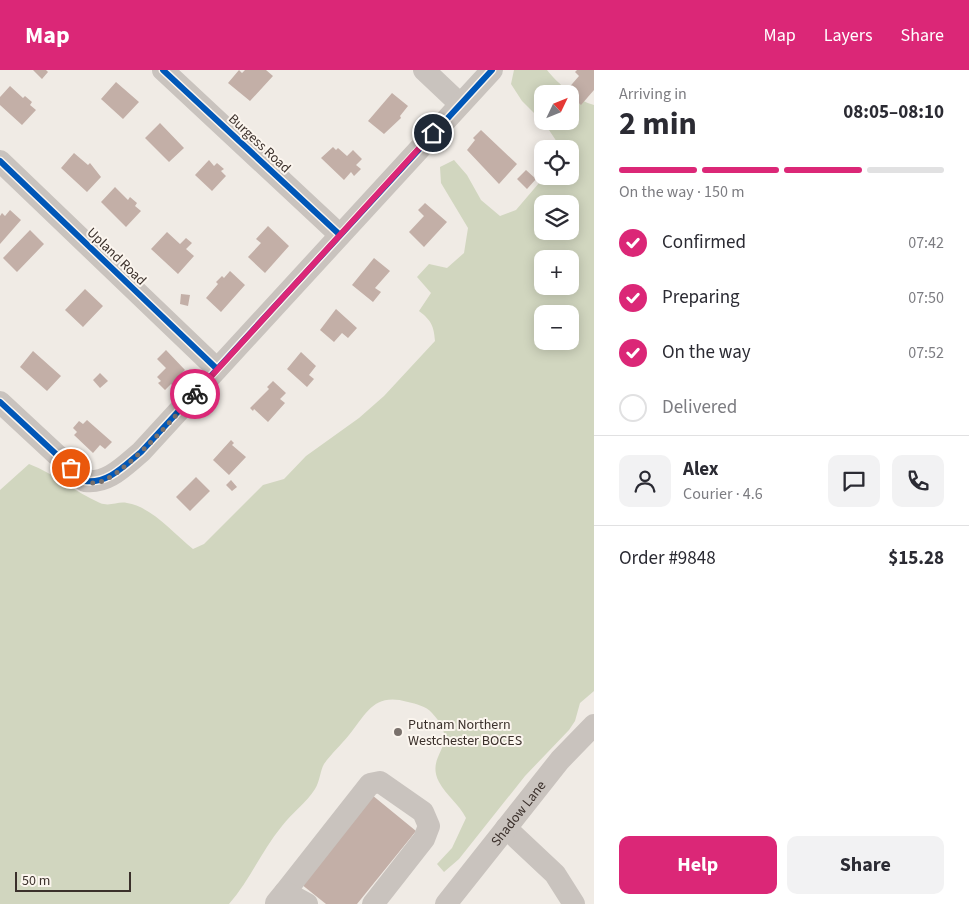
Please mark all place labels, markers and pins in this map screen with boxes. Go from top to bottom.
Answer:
pin [412,112,454,154]
pin [50,447,92,489]
place label: Putnam Northern Westchester BOCES [408,715,522,751]
marker: Putnam Northern Westchester BOCES [392,726,404,738]

